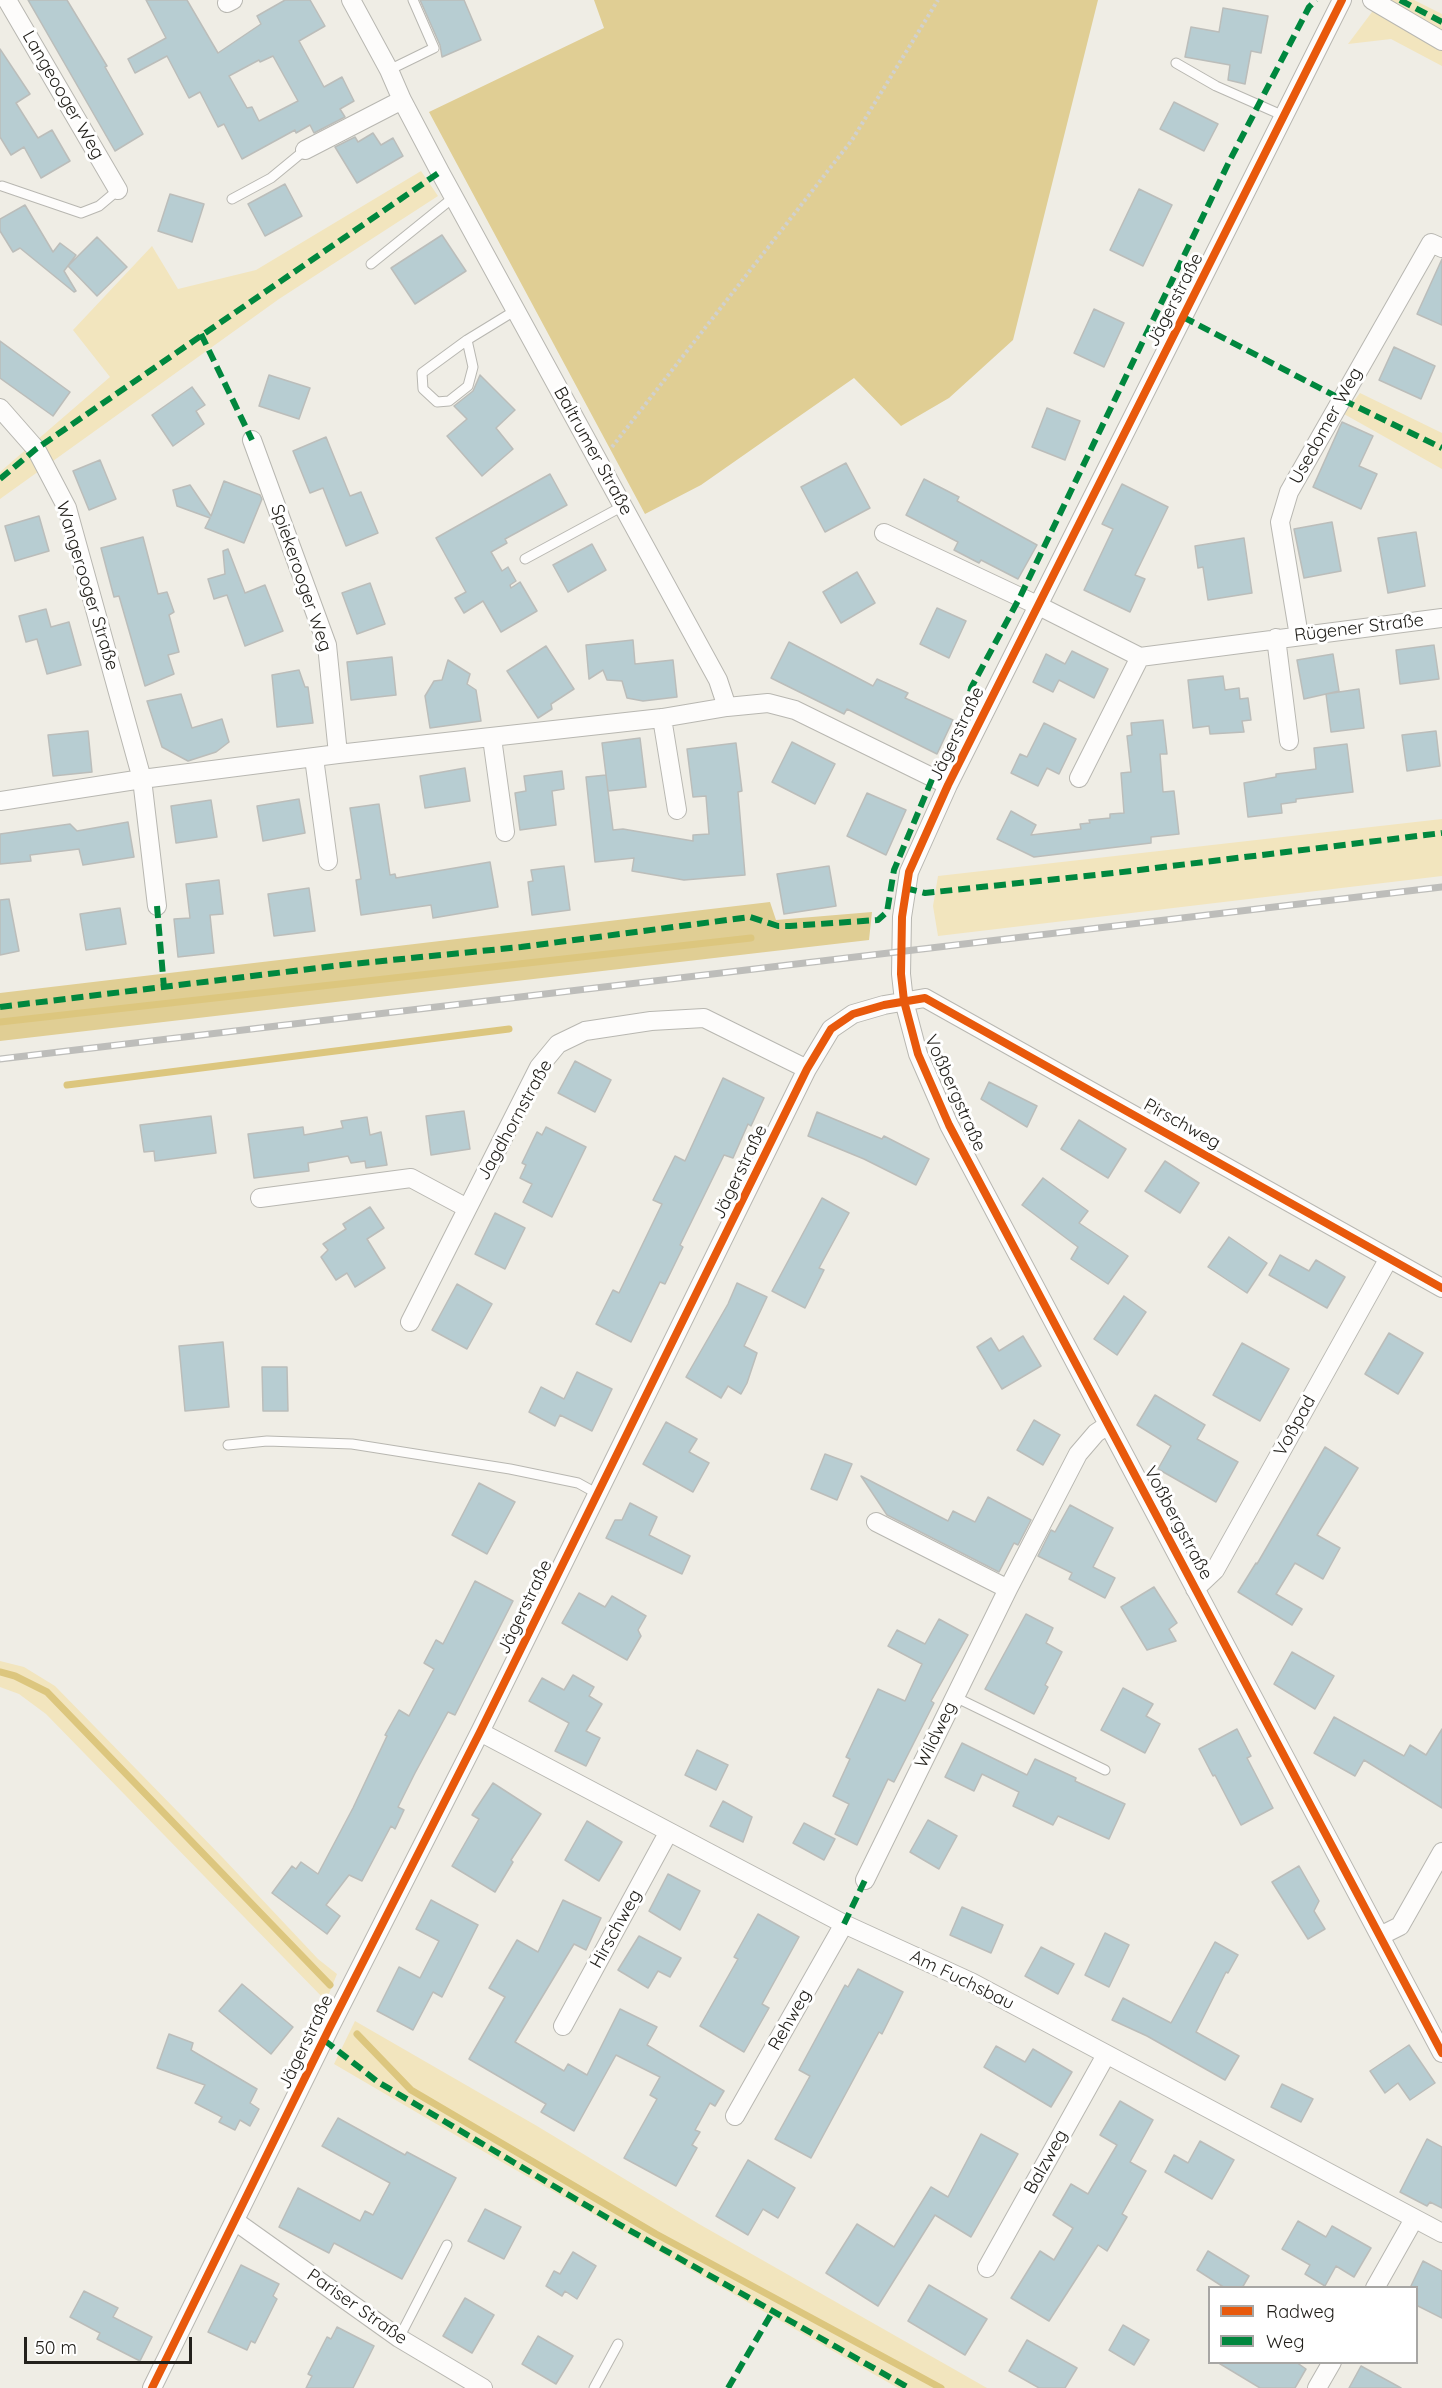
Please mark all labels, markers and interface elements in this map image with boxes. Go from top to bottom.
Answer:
street label: Langeooger Weg [17,27,109,163]
street label: Jägerstraße [1142,249,1208,351]
street label: Usedomer Weg [1285,364,1367,488]
street label: Baltrumer Straße [549,383,637,519]
street label: Wangerooger Straße [51,499,123,673]
street label: Spiekerooger Weg [266,502,336,654]
street label: Rügener Straße [1293,609,1425,647]
street label: Jägerstraße [925,683,989,785]
street label: Voßbergstraße [920,1031,990,1155]
street label: Jagdhornstraße [473,1056,557,1184]
street label: Pirschweg [1140,1094,1224,1154]
street label: Jägerstraße [708,1121,772,1223]
street label: Voßpad [1270,1392,1320,1460]
street label: Voßbergstraße [1139,1463,1217,1583]
street label: Jägerstraße [493,1556,557,1658]
street label: Wildweg [911,1698,961,1772]
street label: Hirschweg [586,1886,646,1972]
street label: Am Fuchsbau [906,1946,1018,2014]
street label: Rehweg [764,1985,816,2055]
street label: Jägerstraße [274,1991,338,2093]
street label: Balzweg [1020,2126,1072,2198]
street label: Pariser Straße [303,2264,411,2350]
legend [1208,2286,1418,2364]
text: Radweg [1266,2300,1335,2323]
scale bar [27,2325,195,2363]
text: Weg [1266,2330,1304,2353]
text: 50 m [35,2336,77,2359]

